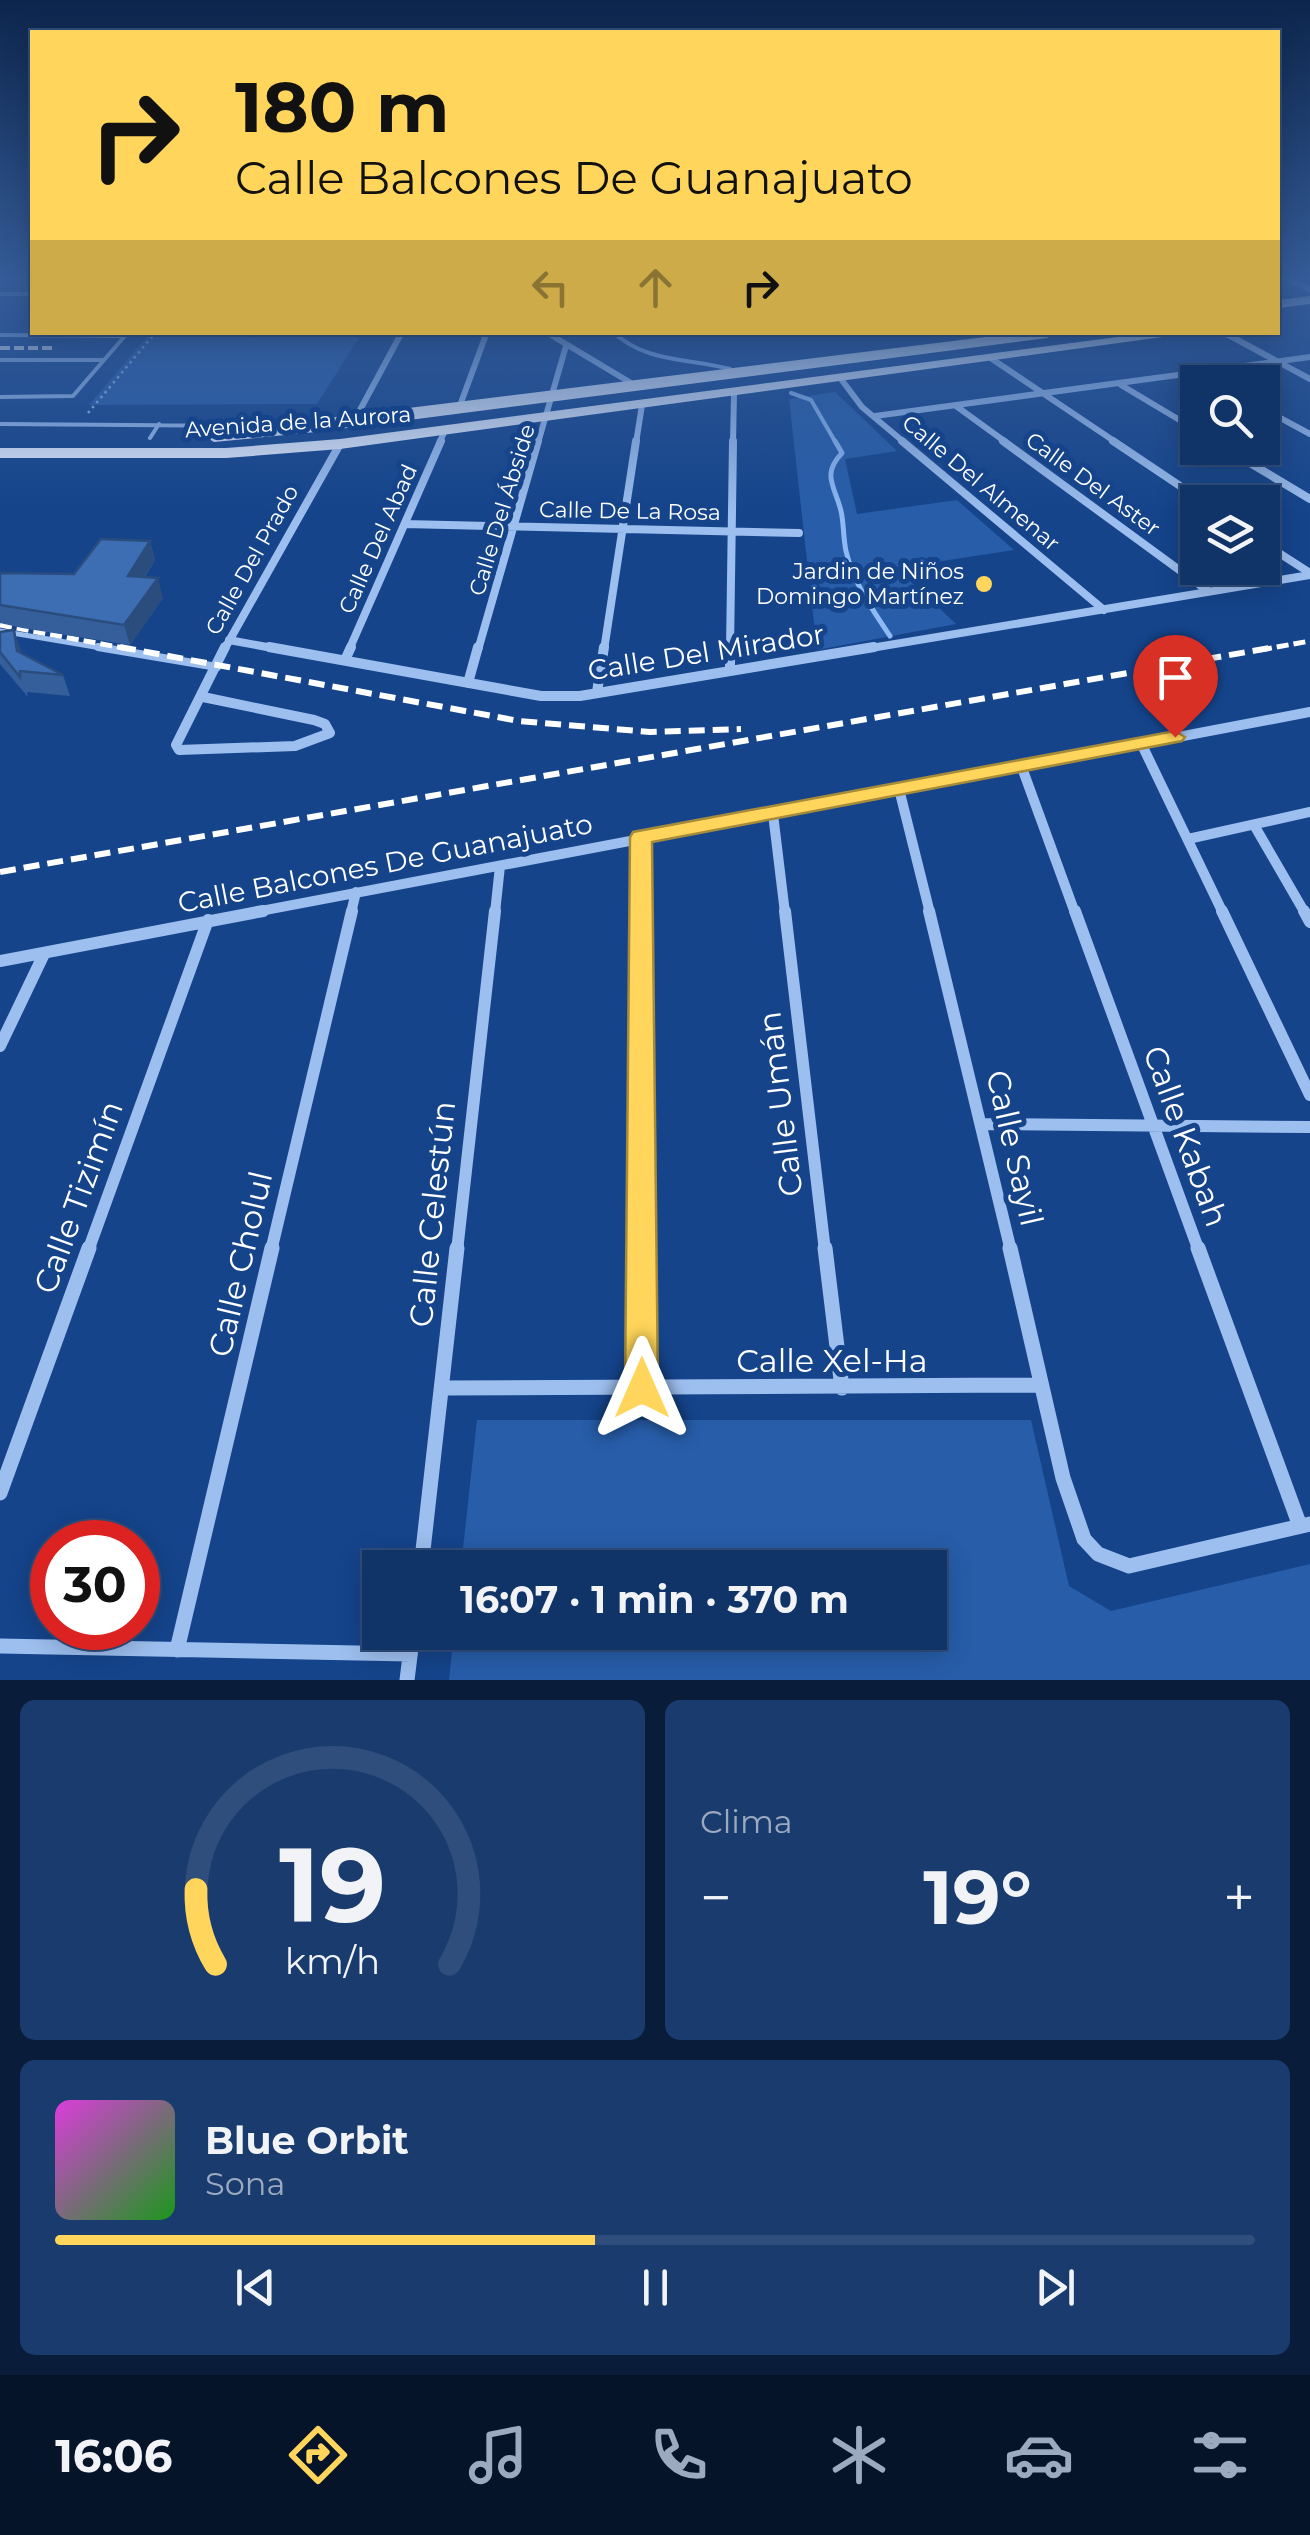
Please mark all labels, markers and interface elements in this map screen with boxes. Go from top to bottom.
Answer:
text: 180 m [235,64,449,150]
icon: right [70,70,200,200]
text: Calle Balcones De Guanajuato [235,150,913,205]
icon: left [523,260,578,315]
icon: ahead [628,260,683,315]
icon: right [733,260,788,315]
map controls [1180,365,1280,585]
button: search [1180,365,1280,465]
street label: Avenida de la Aurora [184,401,412,443]
street label: Calle Del Almenar [897,409,1065,557]
street label: Calle Del Ábside [463,421,541,599]
street label: Calle Del Aster [1021,426,1165,542]
street label: Calle Del Abad [333,460,423,618]
street label: Calle Del Prado [200,480,304,640]
button: layers [1180,485,1280,585]
street label: Calle De La Rosa [539,496,721,526]
place label: Jardin de Niños Domingo Martínez [756,558,964,610]
marker: Jardin de Niños Domingo Martínez [973,573,995,595]
street label: Calle Del Mirador [585,617,827,687]
pin [1133,635,1218,738]
icon: arrive [1148,650,1203,705]
street label: Calle Balcones De Guanajuato [175,806,595,920]
street label: Calle Umán [749,1009,811,1199]
street label: Calle Kabah [1135,1040,1237,1232]
street label: Calle Sayil [978,1066,1052,1230]
street label: Calle Tizimín [25,1095,131,1299]
street label: Calle Celestún [401,1099,463,1329]
street label: Calle Cholul [200,1167,280,1361]
position arrow [590,1336,694,1440]
street label: Calle Xel-Ha [736,1341,928,1380]
speed limit sign: 30 [30,1520,160,1650]
text: 16:07 · 1 min · 370 m [460,1576,849,1623]
text: Clima [700,1802,793,1841]
text: 19 [279,1821,386,1948]
text: 19° [923,1851,1032,1943]
text: − [700,1864,732,1931]
text: + [1223,1864,1255,1931]
text: km/h [285,1939,380,1983]
text: Blue Orbit [205,2117,409,2164]
text: Sona [205,2164,285,2203]
icon: previous [228,2260,283,2315]
icon: pause [628,2260,683,2315]
icon: next [1028,2260,1083,2315]
icon: directions [283,2420,353,2490]
icon: music [463,2420,533,2490]
icon: phone [644,2420,714,2490]
icon: climate [824,2420,894,2490]
icon: car [1004,2420,1074,2490]
icon: filters [1185,2420,1255,2490]
text: 16:06 [55,2428,173,2483]

